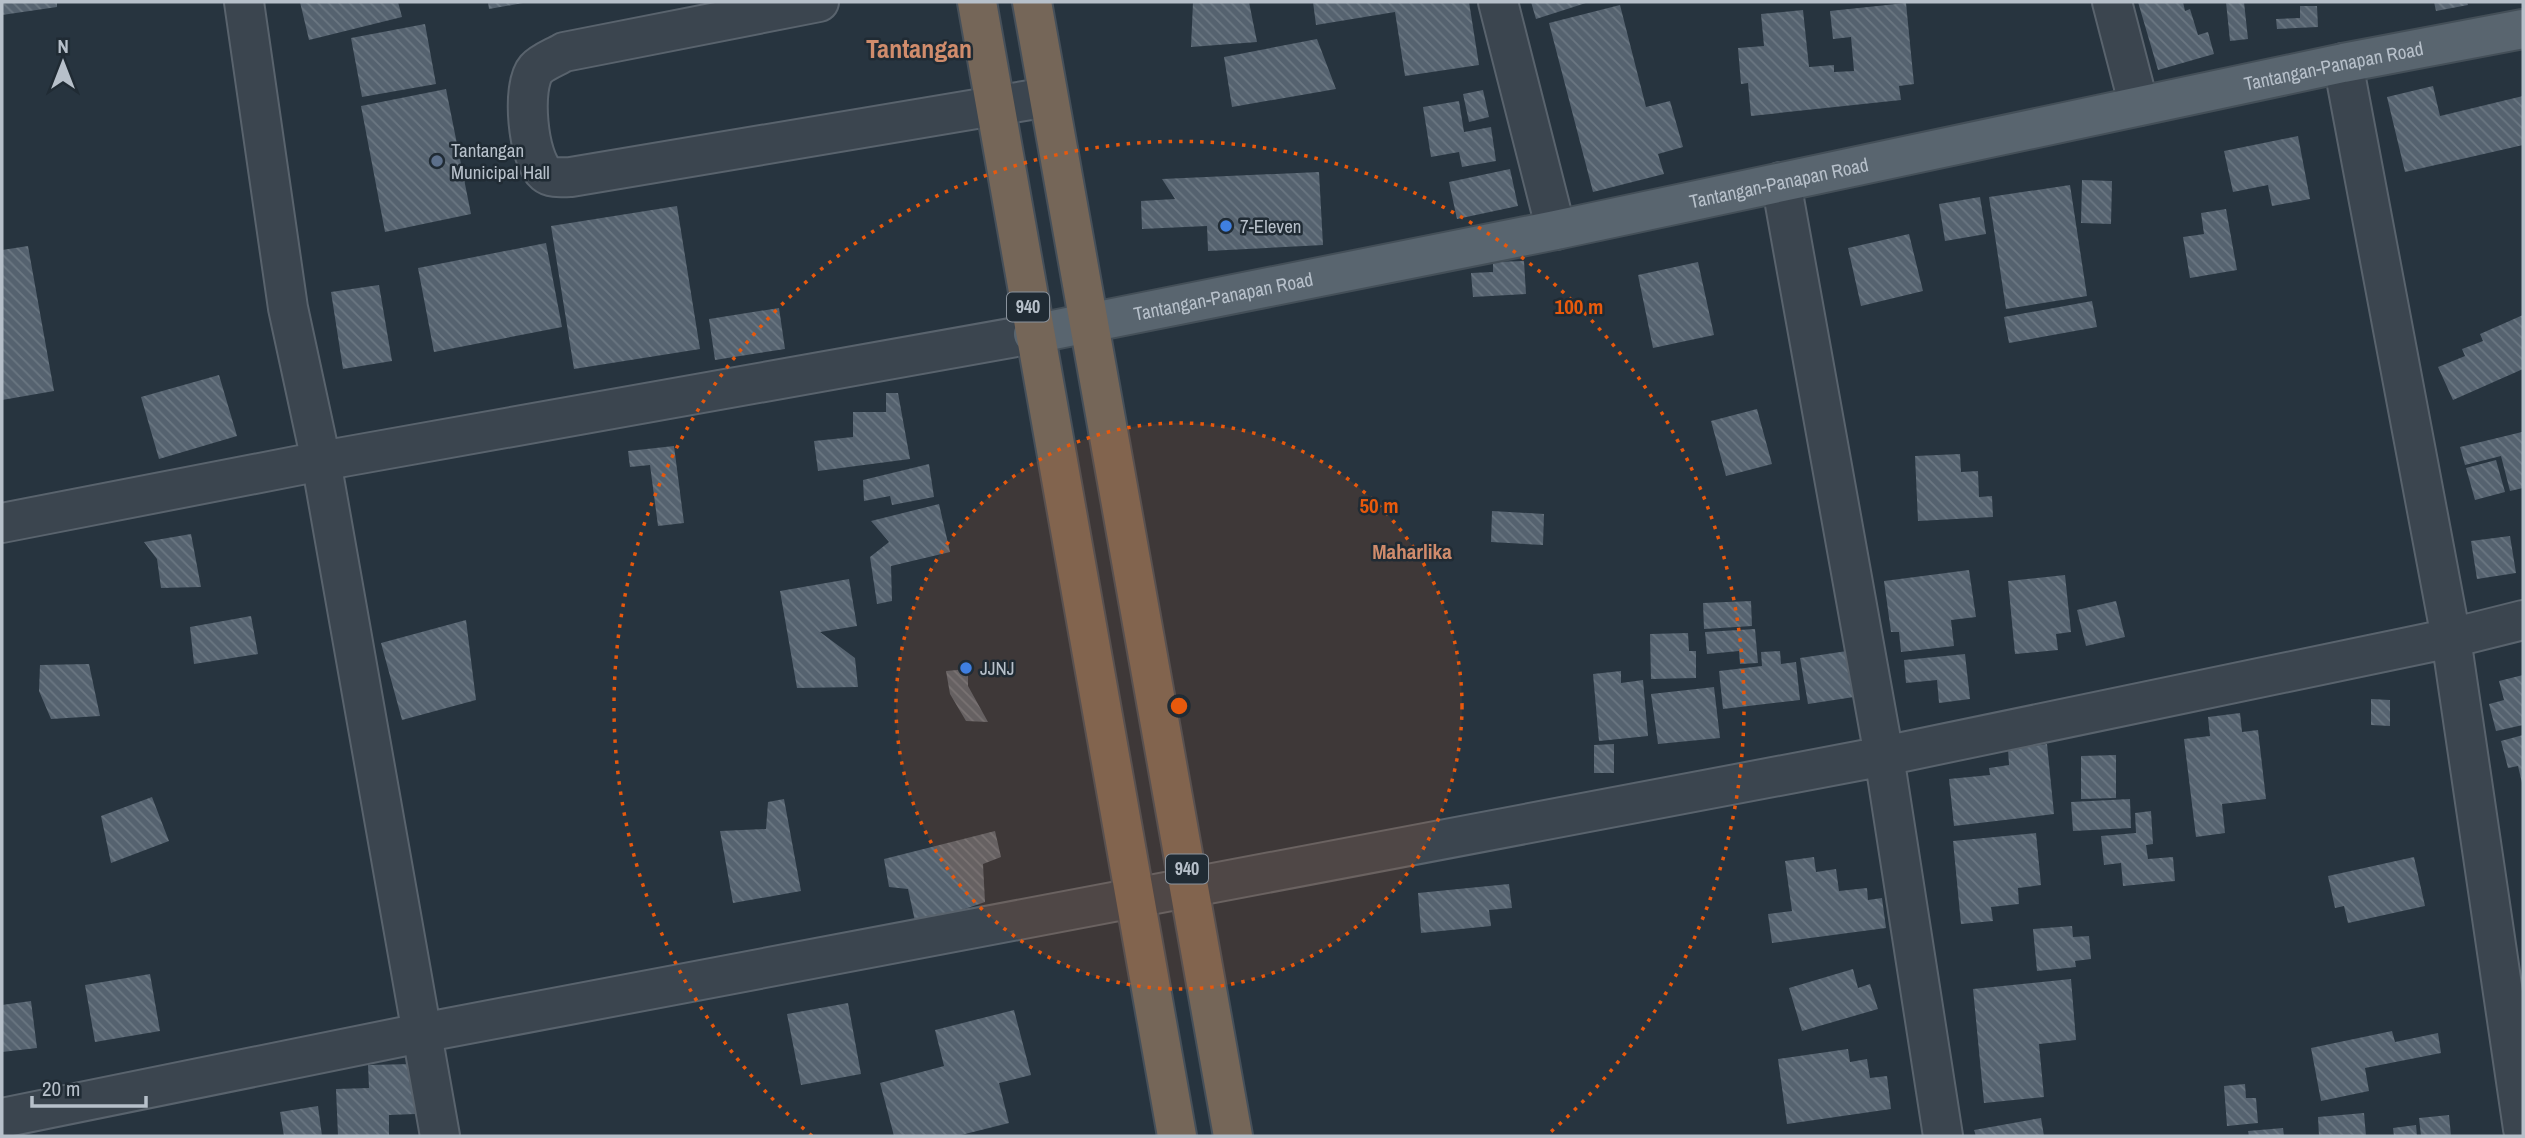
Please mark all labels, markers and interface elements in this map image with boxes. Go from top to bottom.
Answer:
north arrow [28,28,98,98]
district label: Tantangan [866,31,972,66]
text: N [57,33,69,59]
street label: Tantangan-Panapan Road [2242,35,2425,97]
place label: Tantangan Municipal Hall [451,137,550,185]
street label: Tantangan-Panapan Road [1687,151,1871,214]
marker: Tantangan Municipal Hall [429,153,445,169]
place label: 7-Eleven [1240,213,1301,239]
marker: 7-Eleven [1218,218,1234,234]
street label: Tantangan-Panapan Road [1131,266,1315,327]
road number: 940 [1007,292,1049,321]
text: 100 m [1555,292,1603,321]
text: 50 m [1359,491,1399,520]
district label: Maharlika [1372,537,1452,566]
place label: JJNJ [980,655,1015,681]
marker: JJNJ [958,660,974,676]
centre of rings [1167,694,1191,718]
road number: 940 [1166,854,1208,884]
scale bar [32,1064,145,1108]
text: 20 m [42,1074,80,1103]

